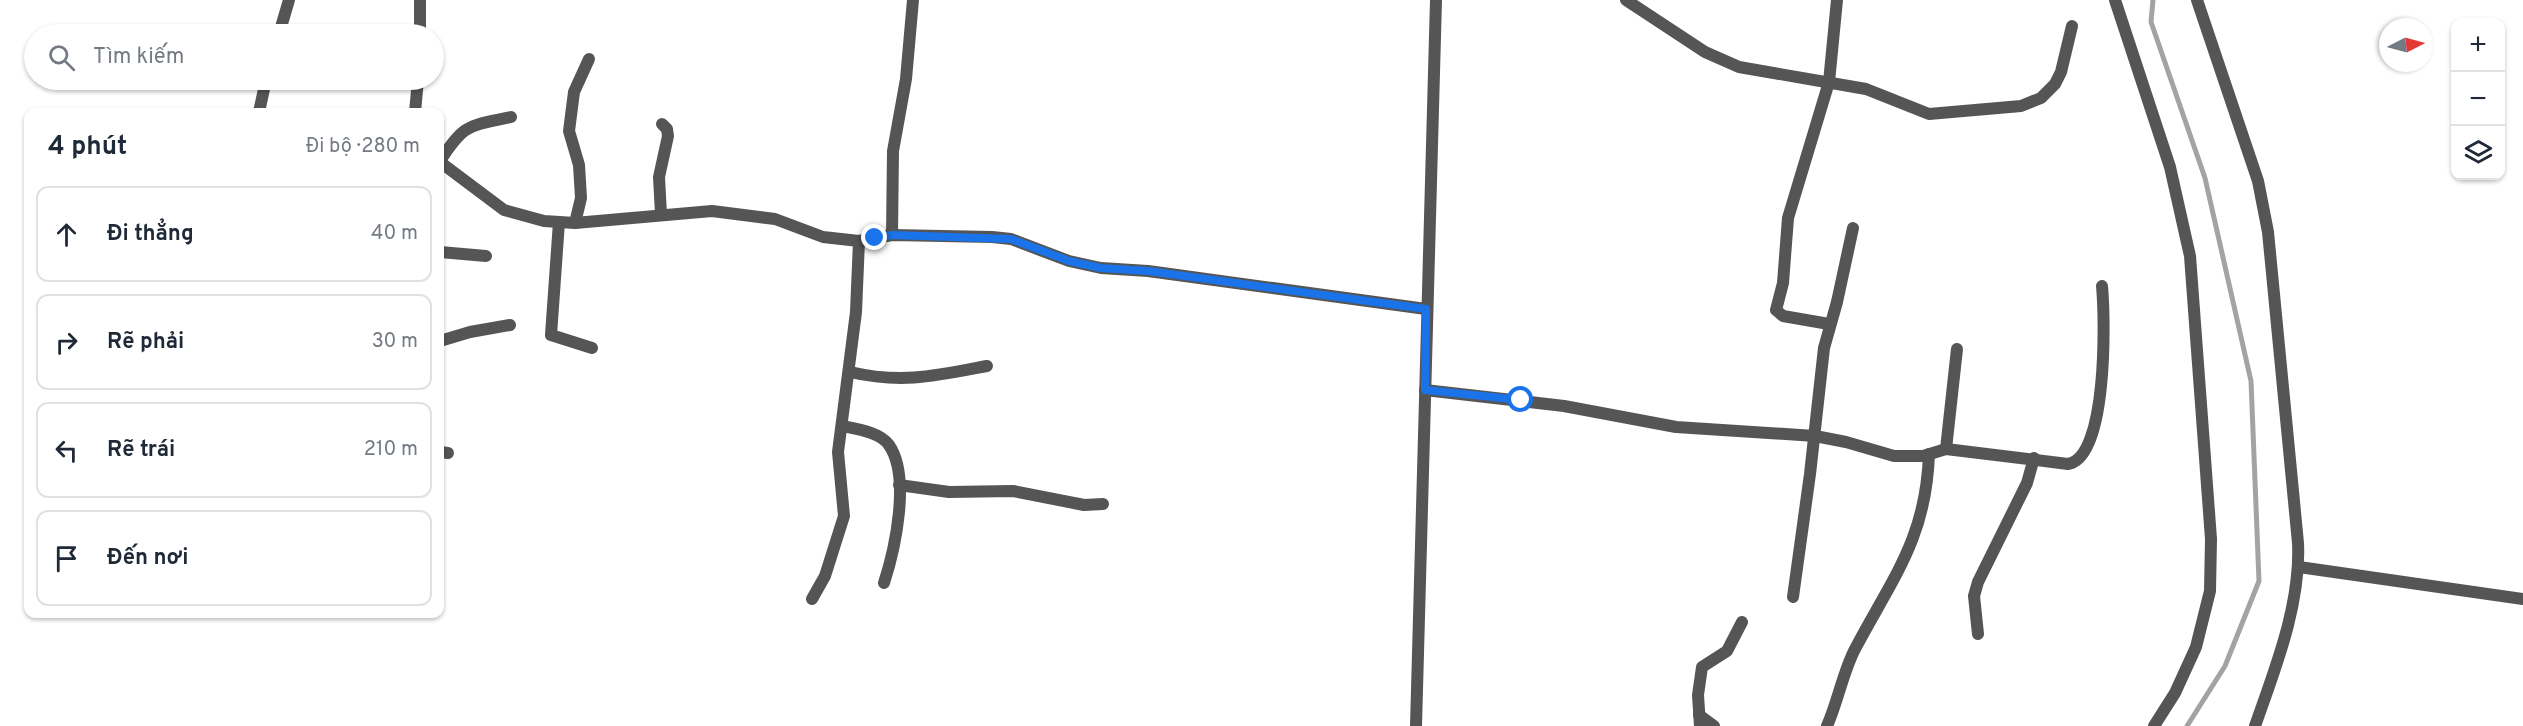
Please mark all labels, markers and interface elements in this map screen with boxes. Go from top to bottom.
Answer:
north arrow [2379,18,2433,72]
map controls [2451,18,2505,180]
button: + [2451,18,2505,72]
search box [24,24,444,90]
icon: search [45,41,78,74]
text: Tìm kiếm [93,44,184,71]
button: − [2451,72,2505,126]
button: layers [2451,126,2505,180]
text: 4 phút [48,131,127,164]
text: Đi bộ · 280 m [306,134,420,160]
icon: ahead [50,218,83,251]
text: Đi thẳng [107,221,194,248]
text: 40 m [371,221,418,247]
route end [861,224,887,250]
icon: right [50,326,83,359]
text: Rẽ phải [107,329,184,356]
text: 30 m [372,329,418,355]
route start [1507,386,1533,412]
icon: left [50,434,83,467]
text: Rẽ trái [107,437,175,464]
text: 210 m [364,437,418,463]
icon: arrive [50,542,83,575]
text: Đến nơi [107,545,188,572]

